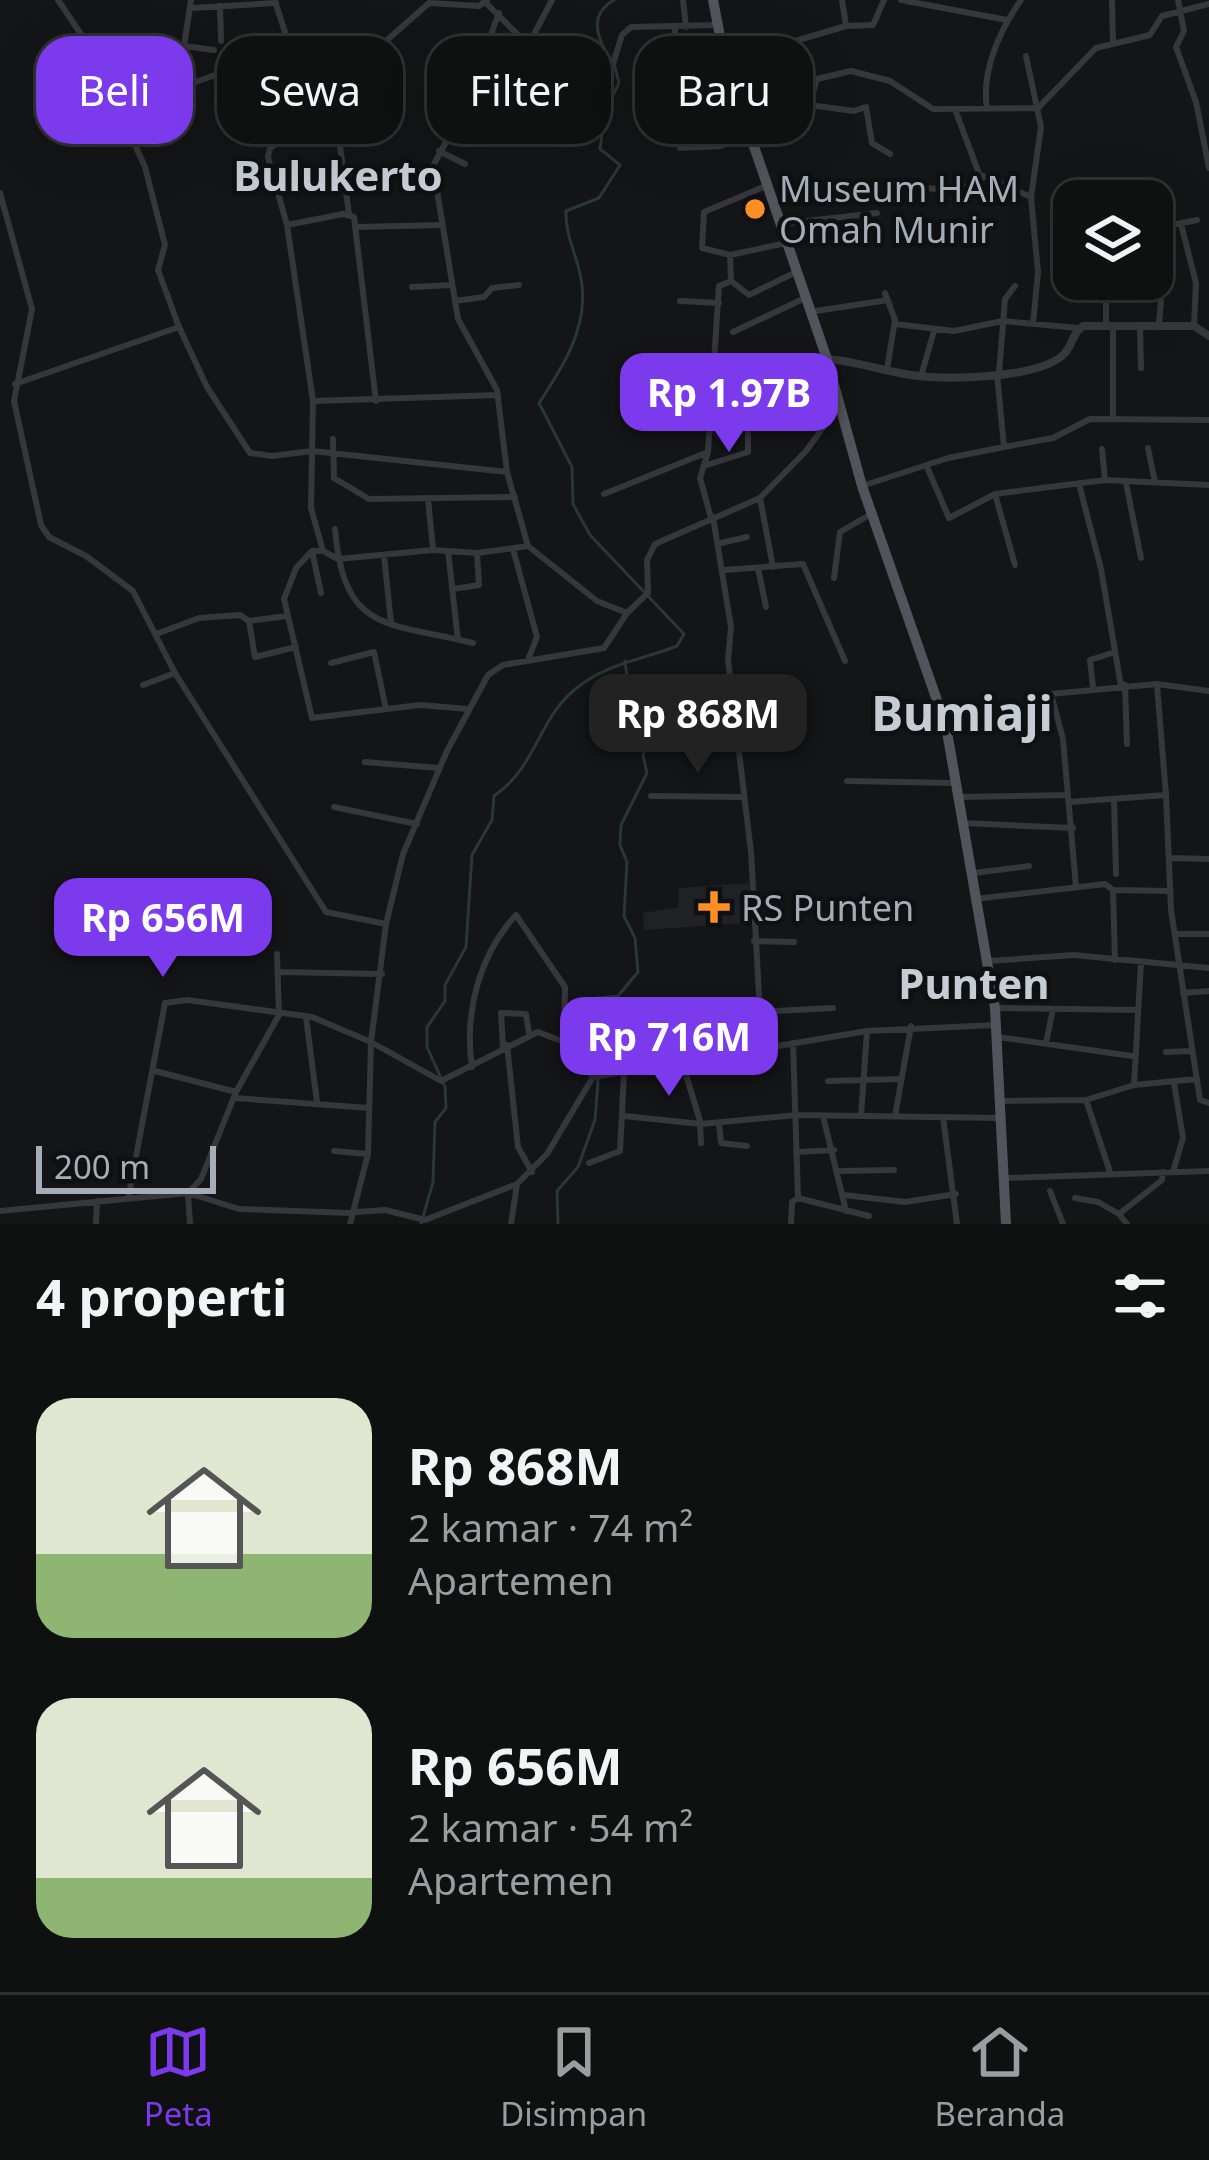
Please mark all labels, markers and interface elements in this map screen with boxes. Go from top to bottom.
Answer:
chip: Beli [36,36,193,144]
chip: Sewa [217,36,403,144]
chip: Filter [427,36,611,144]
chip: Baru [635,36,813,144]
district label: Bulukerto [233,146,443,203]
place label: Museum HAM Omah Munir [779,164,1019,254]
map controls [1053,180,1173,300]
button: layers [1053,180,1173,300]
marker: Museum HAM Omah Munir [742,196,768,222]
pin: Rp 1.97B [605,353,853,455]
text: Rp 1.97B [647,365,811,418]
pin: Rp 868M [587,674,809,776]
district label: Bumiaji [871,680,1053,745]
text: Rp 868M [616,686,780,739]
pin: Rp 656M [52,878,274,980]
place label: RS Punten [741,883,914,932]
text: Rp 656M [81,890,245,943]
marker: RS Punten [698,891,730,923]
district label: Punten [898,954,1050,1011]
pin: Rp 716M [558,997,780,1099]
text: Rp 716M [587,1009,751,1062]
scale bar [36,1140,216,1193]
text: 200 m [54,1144,150,1189]
text: 4 properti [36,1261,287,1331]
icon: filters [1107,1263,1173,1329]
text: Rp 868M [408,1430,623,1500]
icon: home [132,1446,276,1590]
text: 2 kamar · 74 m² [408,1500,693,1553]
text: Apartemen [408,1553,614,1606]
text: Rp 656M [408,1730,623,1800]
icon: home [132,1746,276,1890]
text: 2 kamar · 54 m² [408,1800,693,1853]
text: Apartemen [408,1853,614,1906]
tab: Peta [144,2019,213,2136]
tab: Disimpan [500,2019,647,2136]
tab: Beranda [935,2019,1065,2136]

